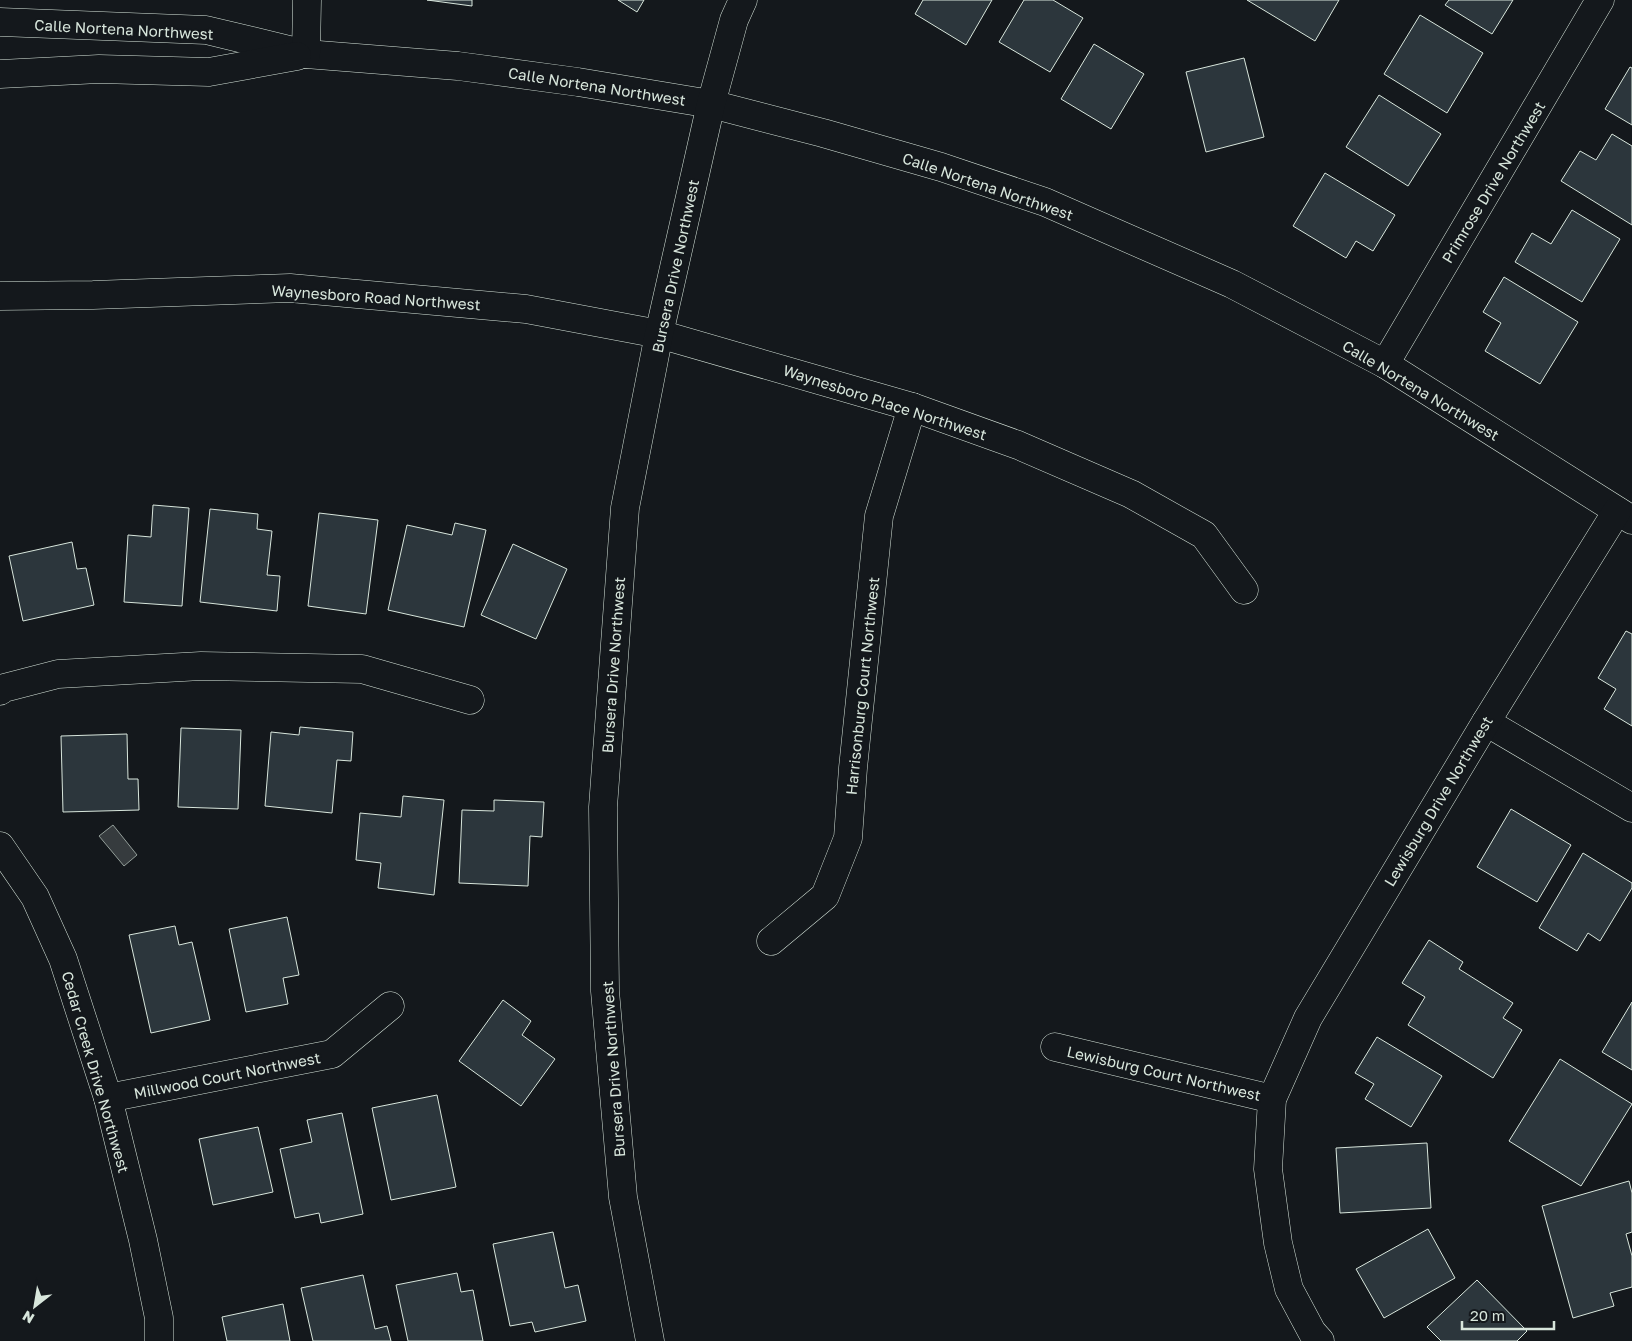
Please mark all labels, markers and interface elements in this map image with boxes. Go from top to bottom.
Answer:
street label: Calle Nortena Northwest [34,15,214,43]
street label: Calle Nortena Northwest [507,63,687,109]
street label: Primrose Drive Northwest [1438,98,1548,266]
street label: Calle Nortena Northwest [900,148,1076,224]
street label: Bursera Drive Northwest [648,178,702,354]
street label: Waynesboro Road Northwest [271,281,481,313]
street label: Calle Nortena Northwest [1339,336,1503,444]
street label: Waynesboro Place Northwest [781,361,989,443]
street label: Bursera Drive Northwest [598,576,628,754]
street label: Harrisonburg Court Northwest [842,576,882,796]
street label: Lewisburg Drive Northwest [1380,713,1496,889]
street label: Cedar Creek Drive Northwest [59,969,133,1175]
street label: Bursera Drive Northwest [598,980,628,1158]
street label: Lewisburg Court Northwest [1065,1042,1263,1104]
street label: Millwood Court Northwest [132,1048,322,1102]
north arrow [10,1281,60,1331]
scale bar [1462,1298,1554,1330]
text: 20 m [1470,1306,1505,1324]
text: N [19,1308,37,1328]

